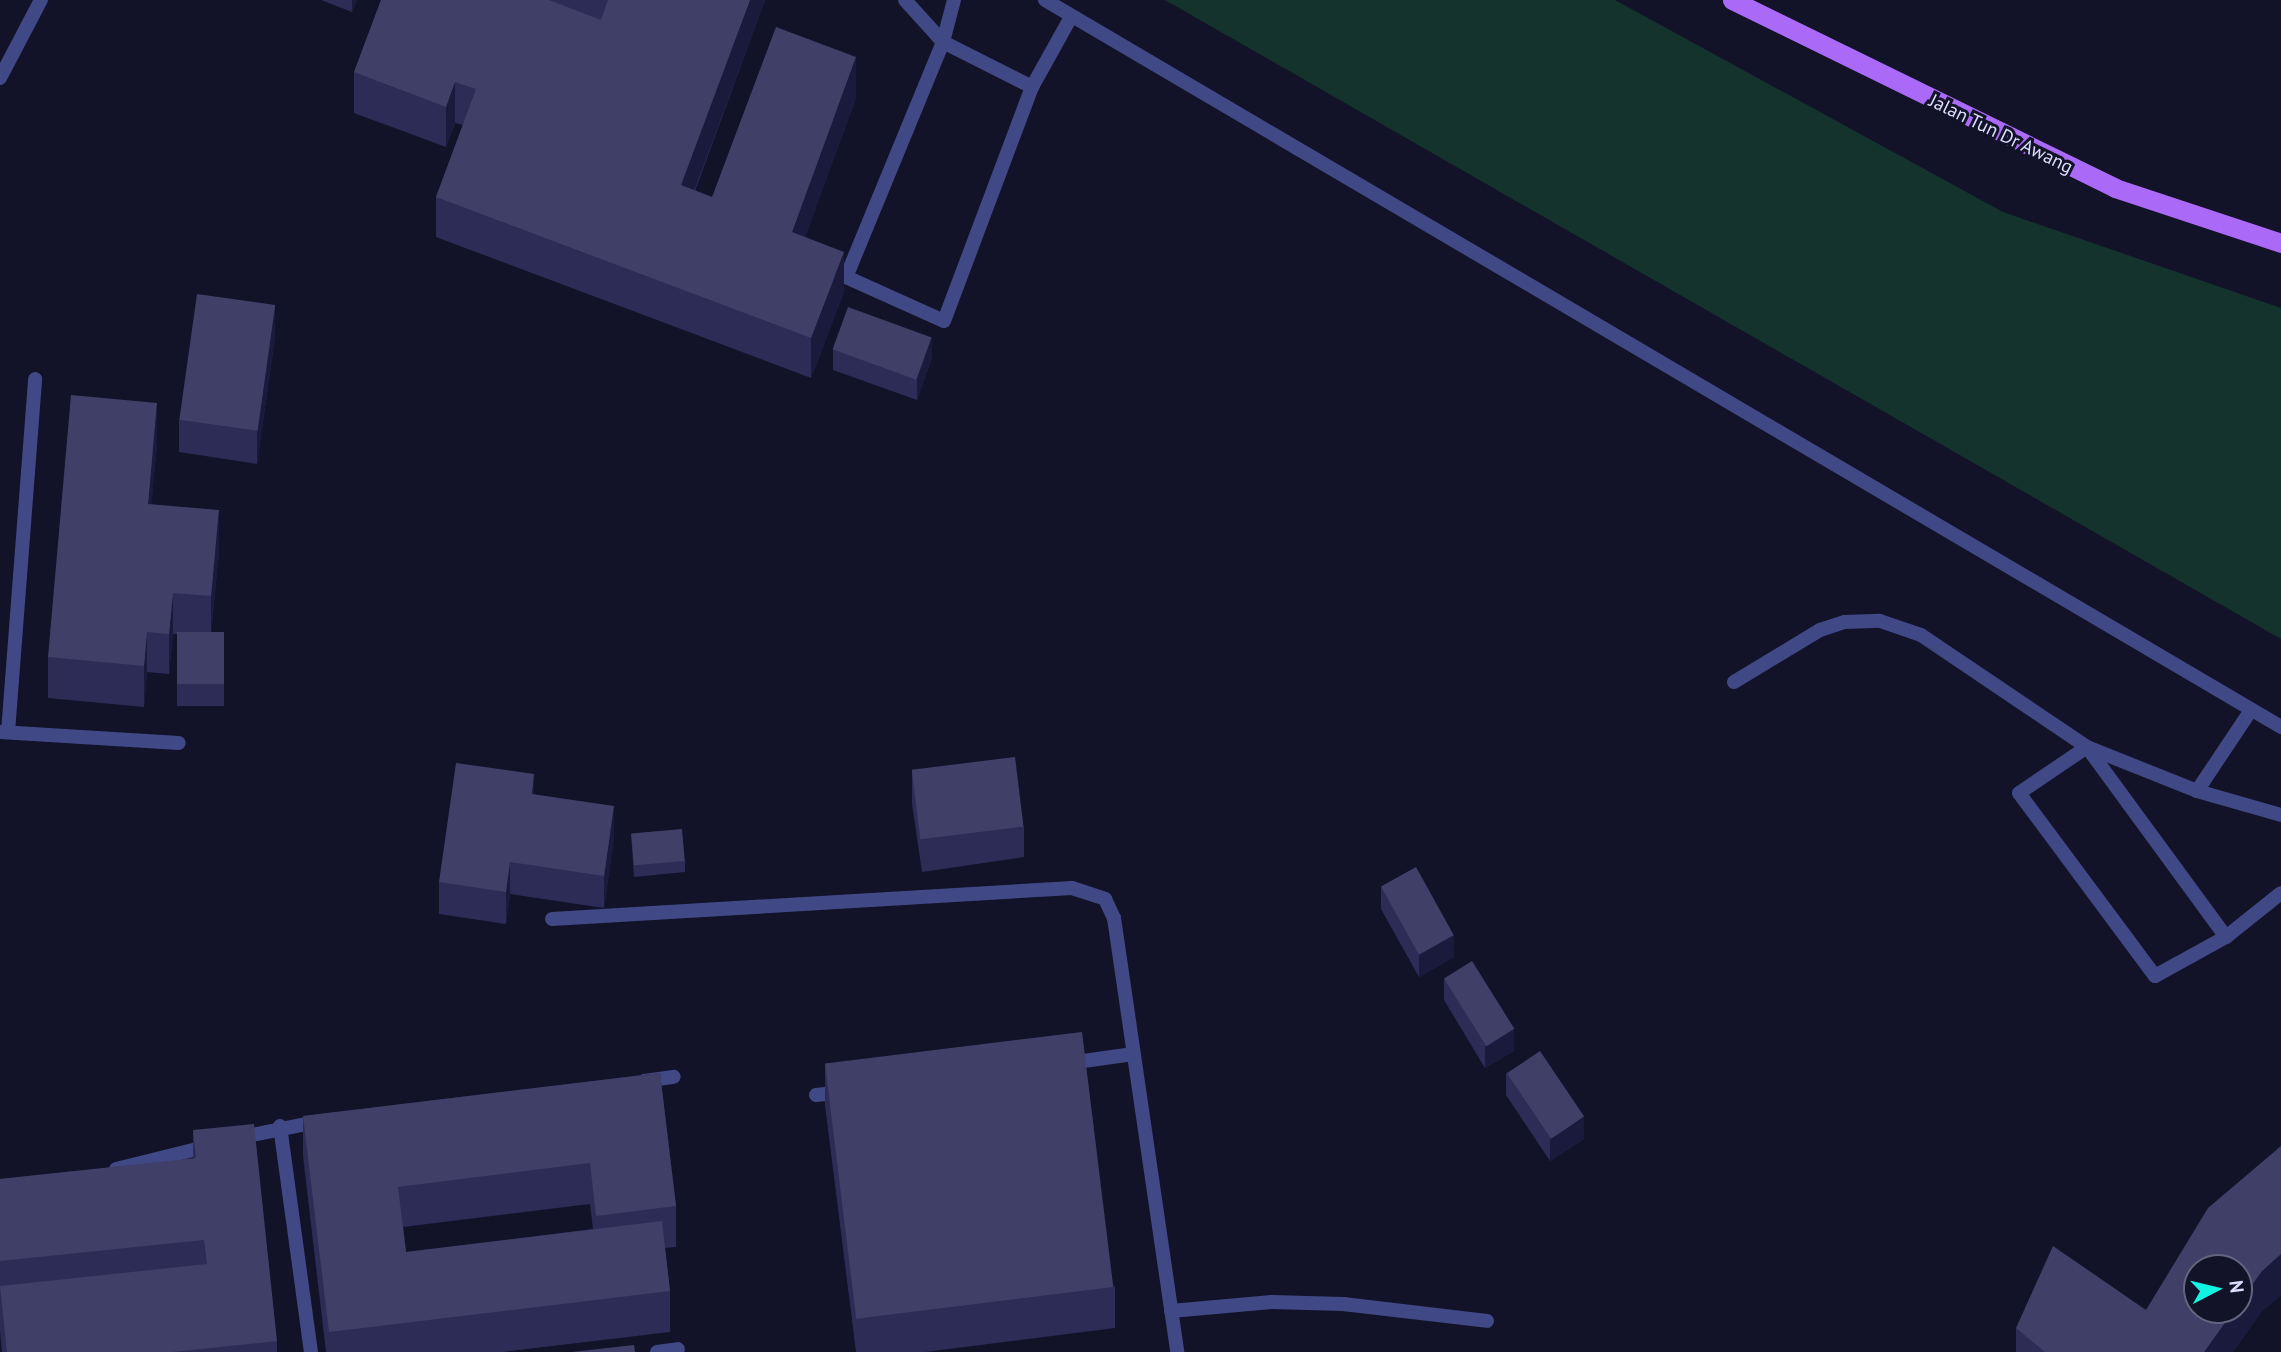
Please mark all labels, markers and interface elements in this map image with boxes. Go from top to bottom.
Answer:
street label: Jalan Tun Dr Awang [1925,89,2077,179]
north arrow [2183,1254,2253,1324]
text: N [2224,1279,2250,1294]

